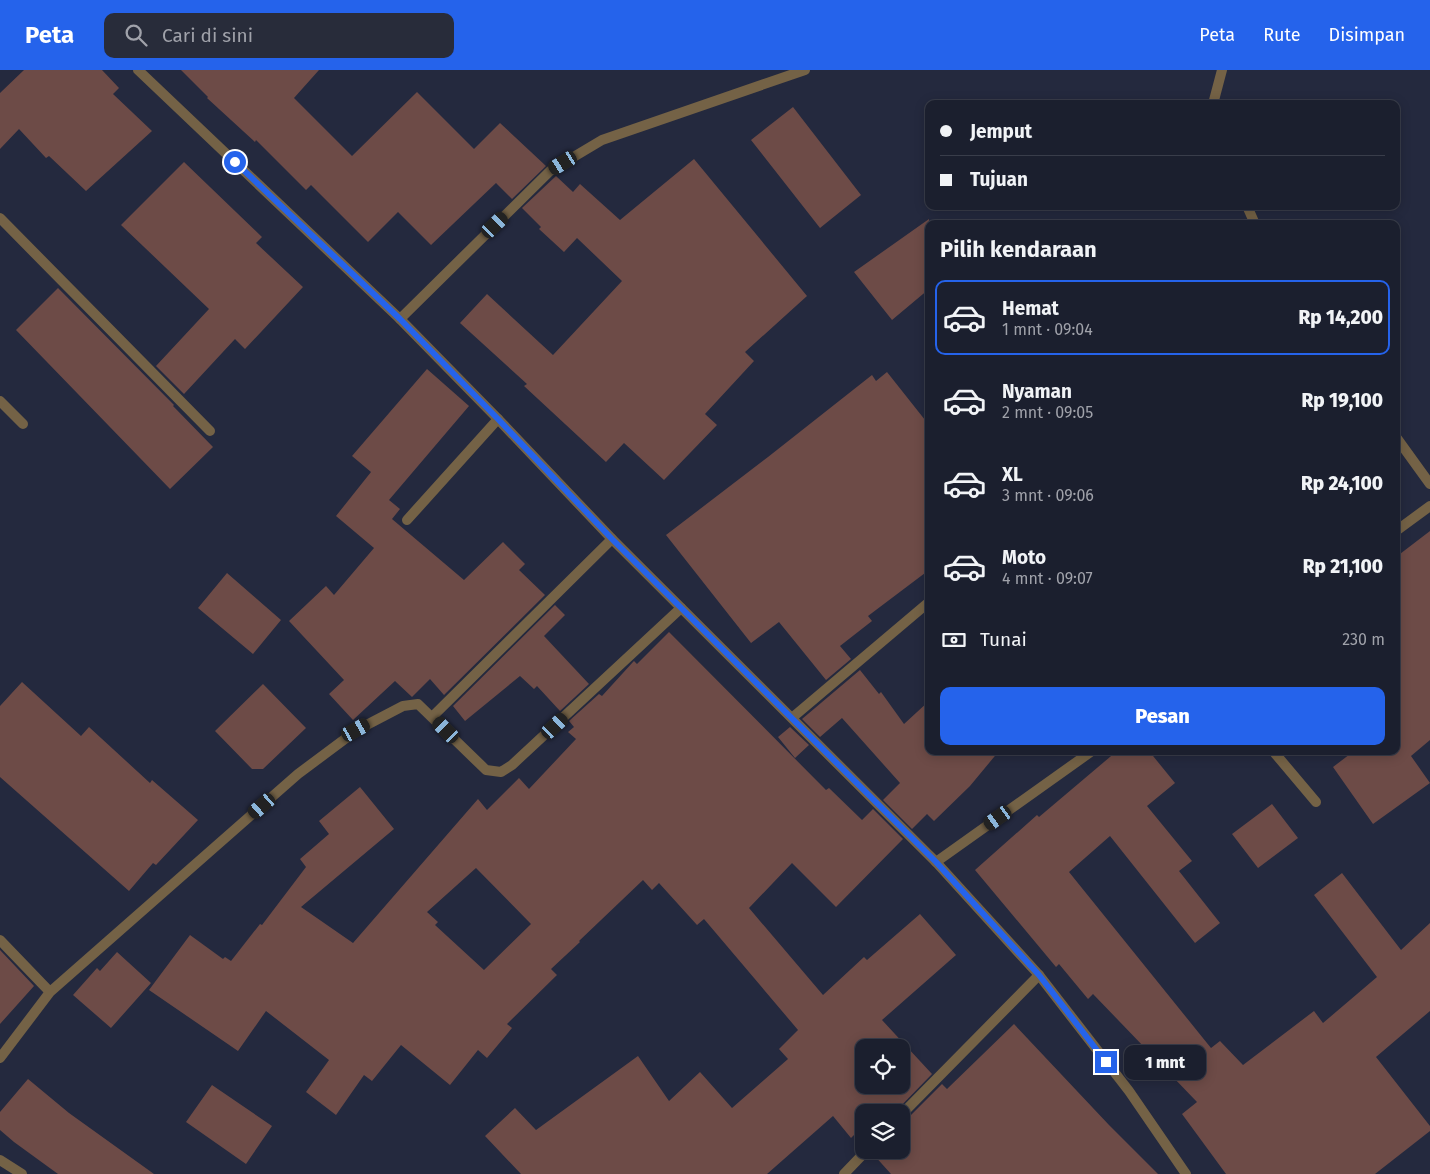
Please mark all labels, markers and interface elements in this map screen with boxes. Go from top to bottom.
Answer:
search box [104,13,454,58]
text: Peta [25,21,74,49]
icon: search [122,21,150,49]
text: Cari di sini [162,24,253,47]
text: Peta [1199,24,1235,46]
text: Rute [1263,24,1301,46]
text: Disimpan [1329,24,1405,46]
text: Jemput [970,120,1032,143]
car [546,149,579,177]
route start [224,151,246,173]
text: Tujuan [970,168,1028,191]
car [478,209,511,241]
text: Pilih kendaraan [940,236,1097,263]
icon: car [942,295,987,340]
text: Hemat [1002,297,1059,320]
text: Rp 14,200 [1299,306,1383,329]
text: 1 mnt · 09:04 [1002,320,1093,339]
icon: car [942,378,987,423]
text: Nyaman [1002,380,1072,403]
text: Rp 19,100 [1301,389,1383,412]
text: 2 mnt · 09:05 [1002,403,1093,422]
icon: car [942,461,987,506]
text: XL [1002,463,1023,486]
text: Rp 24,100 [1301,472,1383,495]
text: 3 mnt · 09:06 [1002,486,1094,505]
icon: car [942,544,987,589]
text: Moto [1002,546,1046,569]
text: Rp 21,100 [1303,555,1383,578]
text: 4 mnt · 09:07 [1002,569,1093,588]
icon: cash [940,626,968,654]
text: Tunai [980,628,1027,651]
text: 230 m [1342,630,1385,649]
button: Pesan [940,687,1385,745]
car [538,710,571,742]
car [430,714,461,746]
car [339,716,372,744]
car [245,790,278,822]
car [981,803,1014,833]
map controls [855,1039,910,1159]
button: locate [855,1039,910,1094]
callout: 1 mnt [1124,1044,1206,1080]
route end [1095,1051,1117,1073]
text: 1 mnt [1145,1053,1185,1072]
button: layers [855,1104,910,1159]

